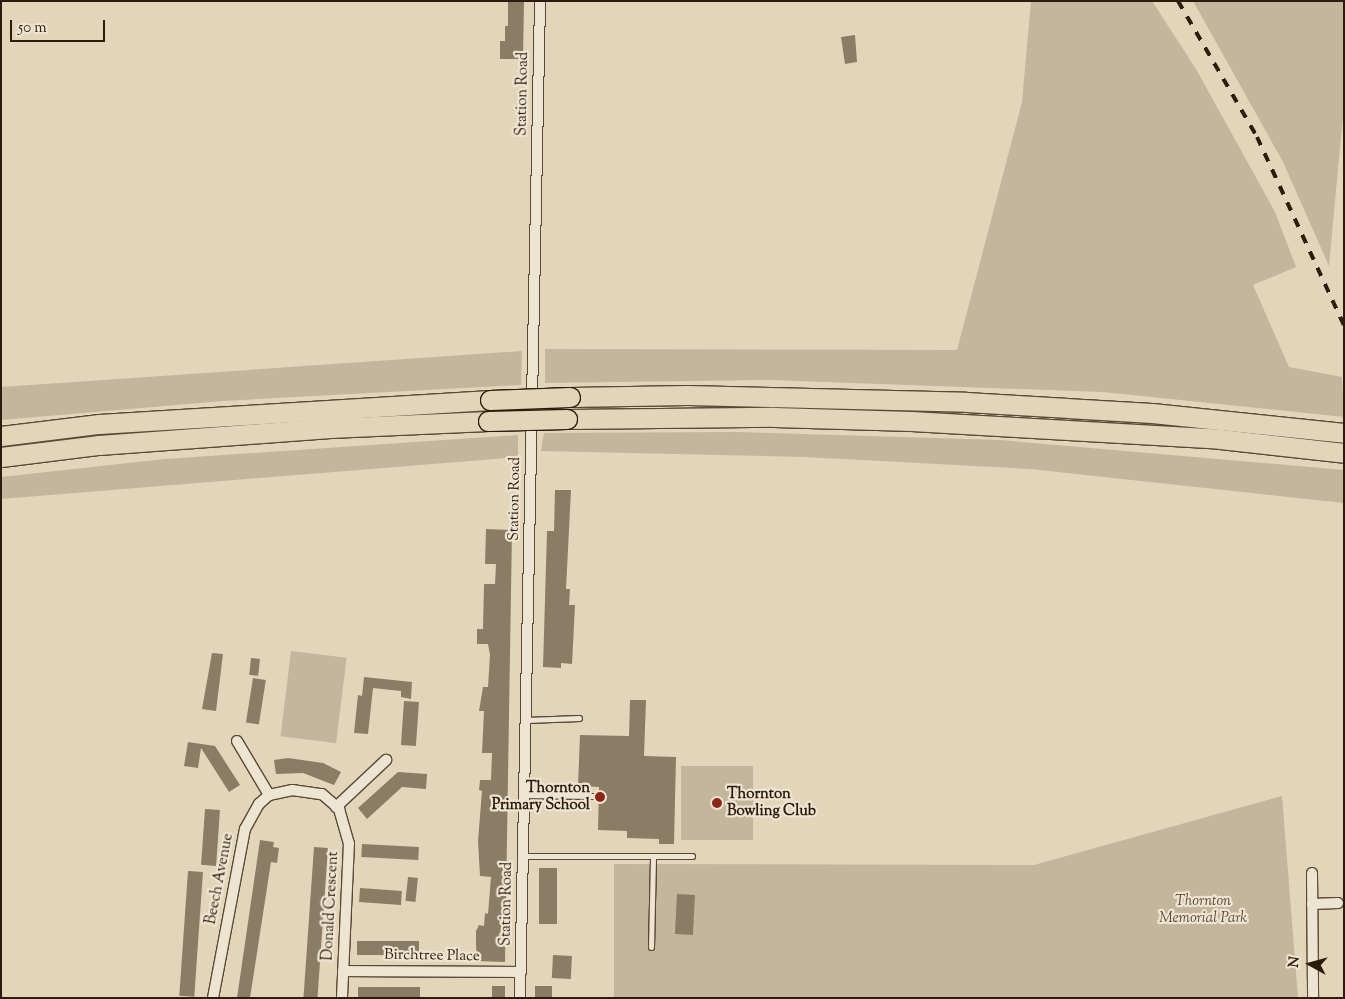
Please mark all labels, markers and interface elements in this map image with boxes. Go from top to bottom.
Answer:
scale bar [12,10,108,42]
text: 50 m [18,18,47,39]
street label: Station Road [513,52,533,136]
street label: Station Road [505,457,525,541]
place label: Thornton Primary School [492,779,590,814]
place label: Thornton Bowling Club [727,785,816,820]
marker: Thornton Primary School [594,791,606,803]
marker: Thornton Bowling Club [711,797,723,809]
street label: Beech Avenue [202,832,238,926]
street label: Donald Crescent [319,851,343,961]
street label: Station Road [497,862,517,946]
park label: Thornton Memorial Park [1159,892,1247,927]
north arrow [1285,939,1335,989]
street label: Birchtree Place [384,946,480,966]
text: N [1285,955,1306,969]

